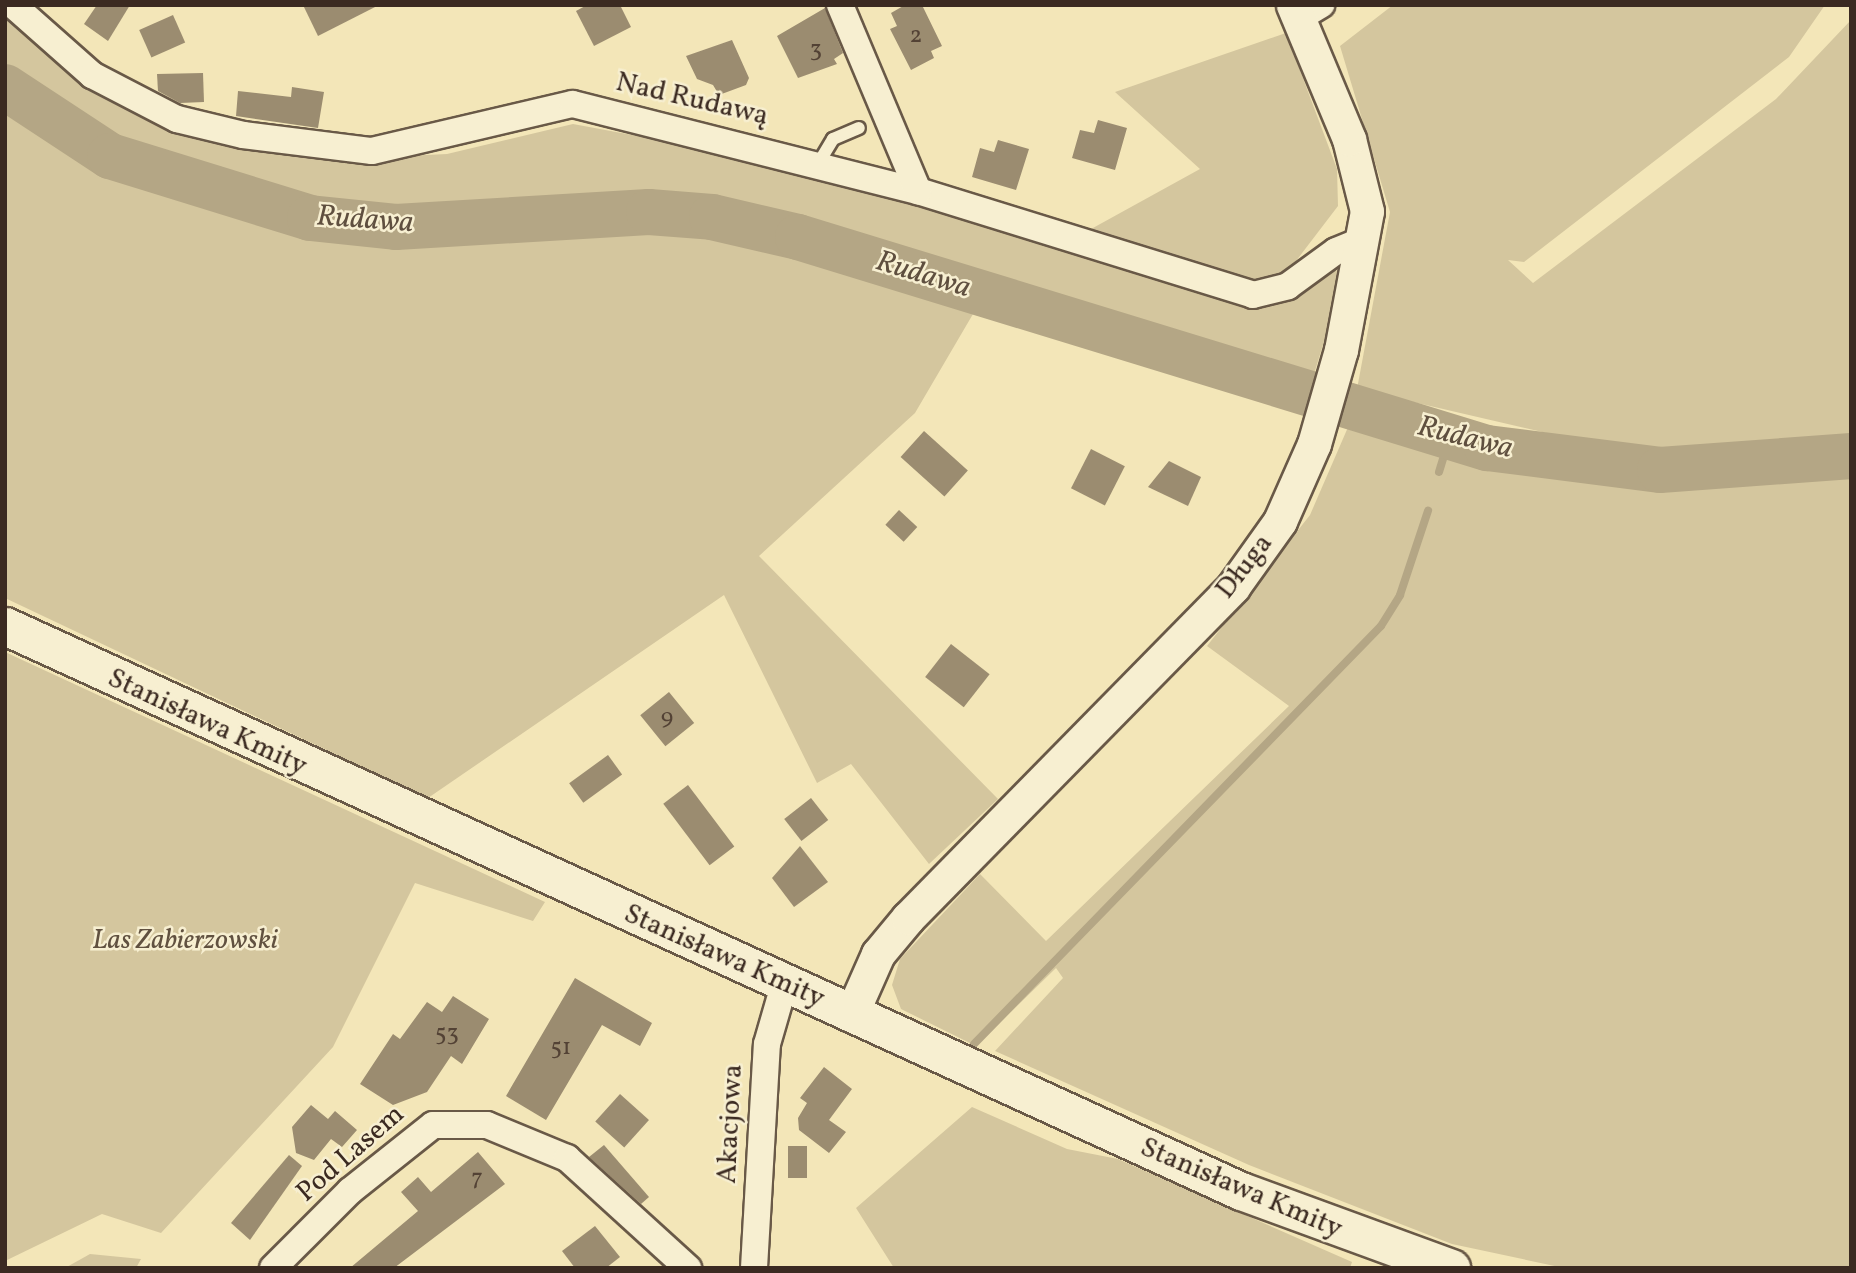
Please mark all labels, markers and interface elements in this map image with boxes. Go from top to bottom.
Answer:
house number: 2 [910,23,922,51]
house number: 3 [810,37,822,65]
street label: Nad Rudawą [612,66,772,134]
water label: Rudawa [315,199,415,241]
water label: Rudawa [871,244,975,306]
water label: Rudawa [1413,409,1517,467]
street label: Długa [1209,528,1281,606]
street label: Stanisława Kmity [102,662,312,784]
house number: 9 [661,705,673,733]
street label: Stanisława Kmity [618,898,830,1016]
park label: Las Zabierzowski [92,924,278,958]
house number: 53 [435,1021,459,1049]
house number: 51 [551,1035,571,1063]
street label: Akacjowa [711,1063,751,1185]
street label: Pod Lasem [290,1098,412,1210]
street label: Stanisława Kmity [1135,1131,1347,1247]
house number: 7 [471,1166,483,1194]

